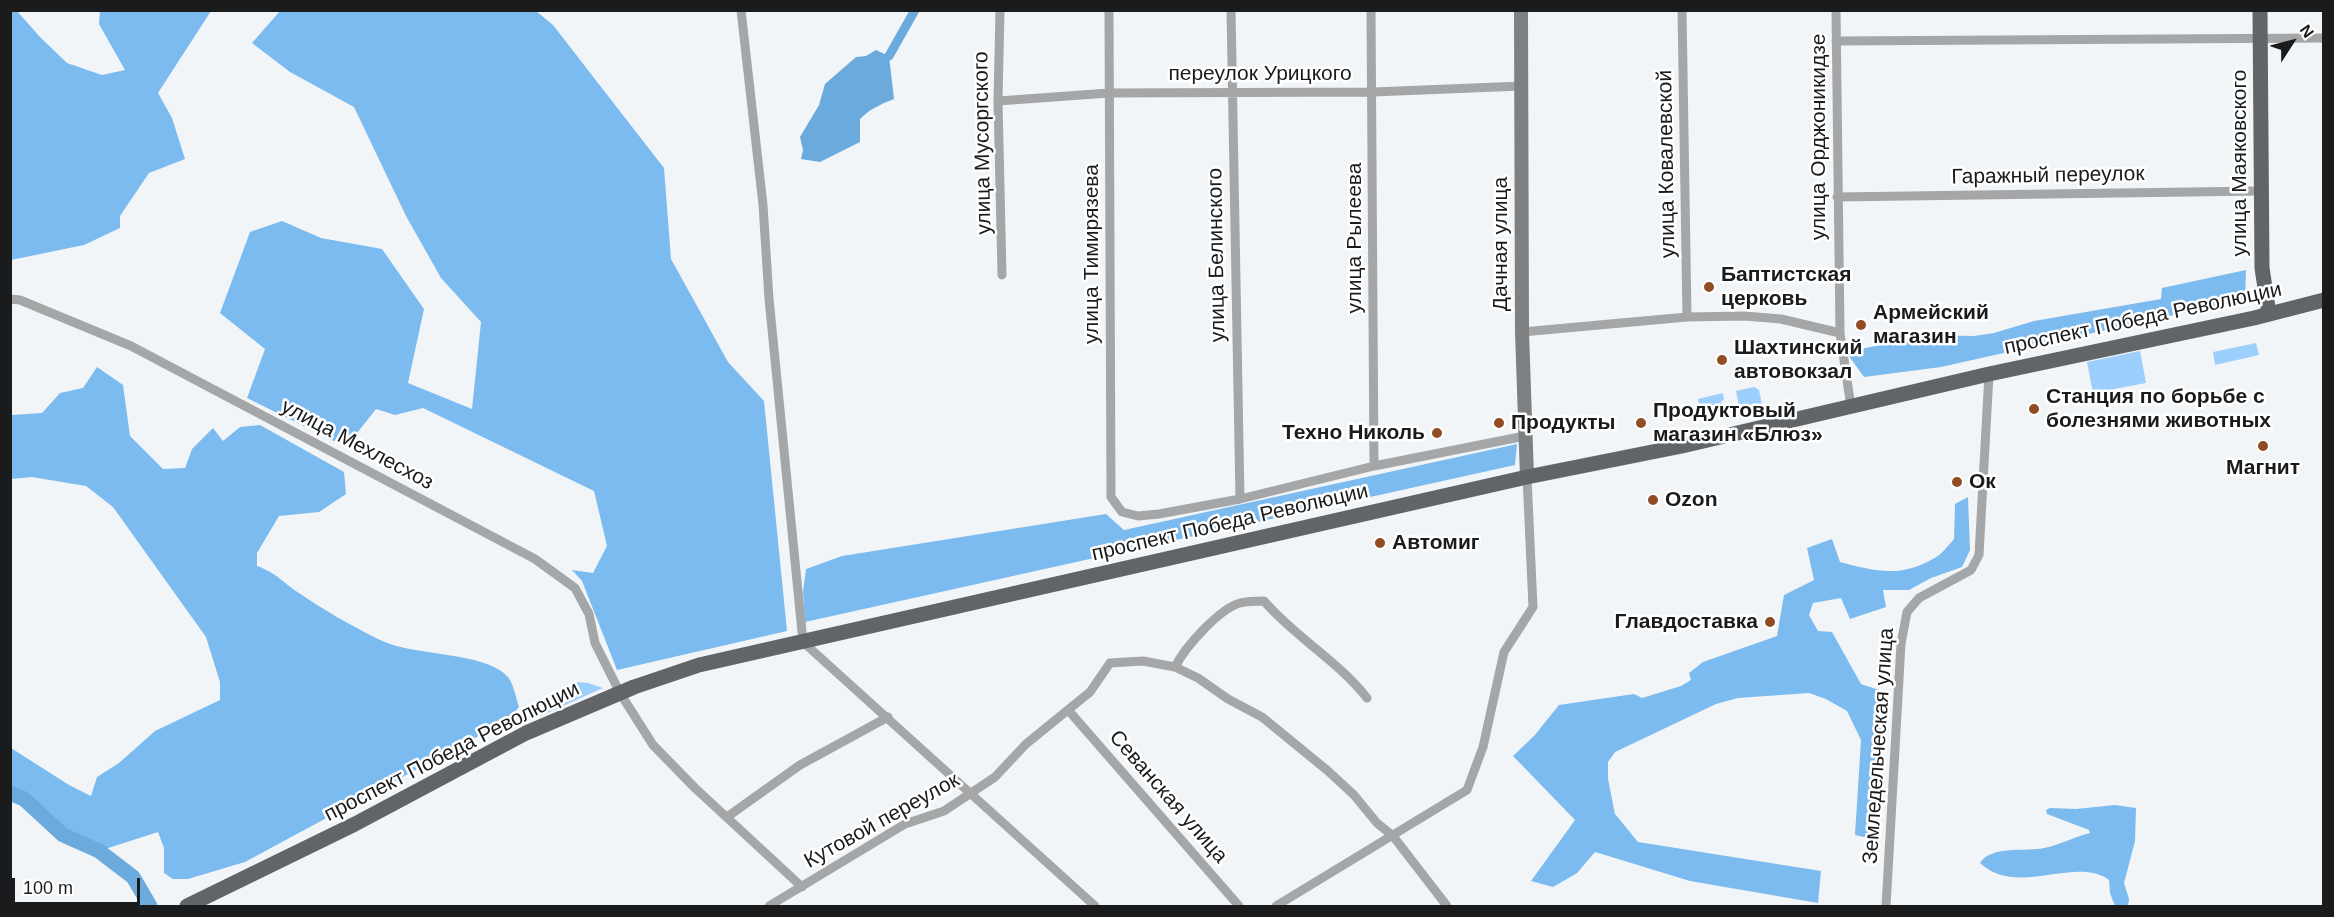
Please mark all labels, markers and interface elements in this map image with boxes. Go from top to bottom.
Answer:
north arrow [2262,12,2322,72]
text: N [2297,21,2317,41]
street label: улица Орджоникидзе [1806,34,1832,240]
street label: улица Мусоргского [969,51,997,235]
street label: переулок Урицкого [1168,61,1352,87]
street label: улица Ковалевской [1653,70,1681,258]
street label: улица Маяковского [2227,70,2253,256]
street label: Гаражный переулок [1951,162,2145,190]
street label: улица Рылеева [1342,163,1368,313]
street label: улица Тимирязева [1079,164,1105,344]
street label: улица Белинского [1203,168,1231,342]
street label: Дачная улица [1488,177,1514,311]
place label: Баптистская церковь [1721,262,1851,312]
street label: проспект Победа Революции [2002,277,2284,361]
marker: Баптистская церковь [1702,280,1716,294]
place label: Армейский магазин [1873,300,1989,350]
marker: Армейский магазин [1854,318,1868,332]
place label: Шахтинский автовокзал [1734,335,1862,385]
marker: Шахтинский автовокзал [1715,353,1729,367]
place label: Станция по борьбе с болезнями животных [2046,384,2271,434]
street label: улица Мехлесхоз [277,394,437,496]
place label: Продуктовый магазин «Блюз» [1653,398,1823,448]
marker: Станция по борьбе с болезнями животных [2027,402,2041,416]
place label: Продукты [1511,410,1615,436]
marker: Продукты [1492,416,1506,430]
marker: Продуктовый магазин «Блюз» [1634,416,1648,430]
place label: Техно Николь [1282,420,1425,446]
marker: Техно Николь [1430,426,1444,440]
marker: Магнит [2256,439,2270,453]
place label: Магнит [2226,455,2300,481]
place label: Ок [1969,469,1996,495]
marker: Ок [1950,475,1964,489]
street label: проспект Победа Революции [1089,479,1371,567]
place label: Ozon [1665,487,1717,513]
marker: Ozon [1646,493,1660,507]
place label: Автомиг [1392,530,1480,556]
marker: Автомиг [1373,536,1387,550]
place label: Главдоставка [1615,609,1758,635]
marker: Главдоставка [1763,615,1777,629]
street label: Земледельческая улица [1858,627,1900,865]
street label: проспект Победа Революции [320,677,584,827]
street label: Севанская улица [1103,725,1233,869]
street label: Кутовой переулок [800,768,964,874]
scale bar [15,866,142,904]
text: 100 m [23,878,73,898]

